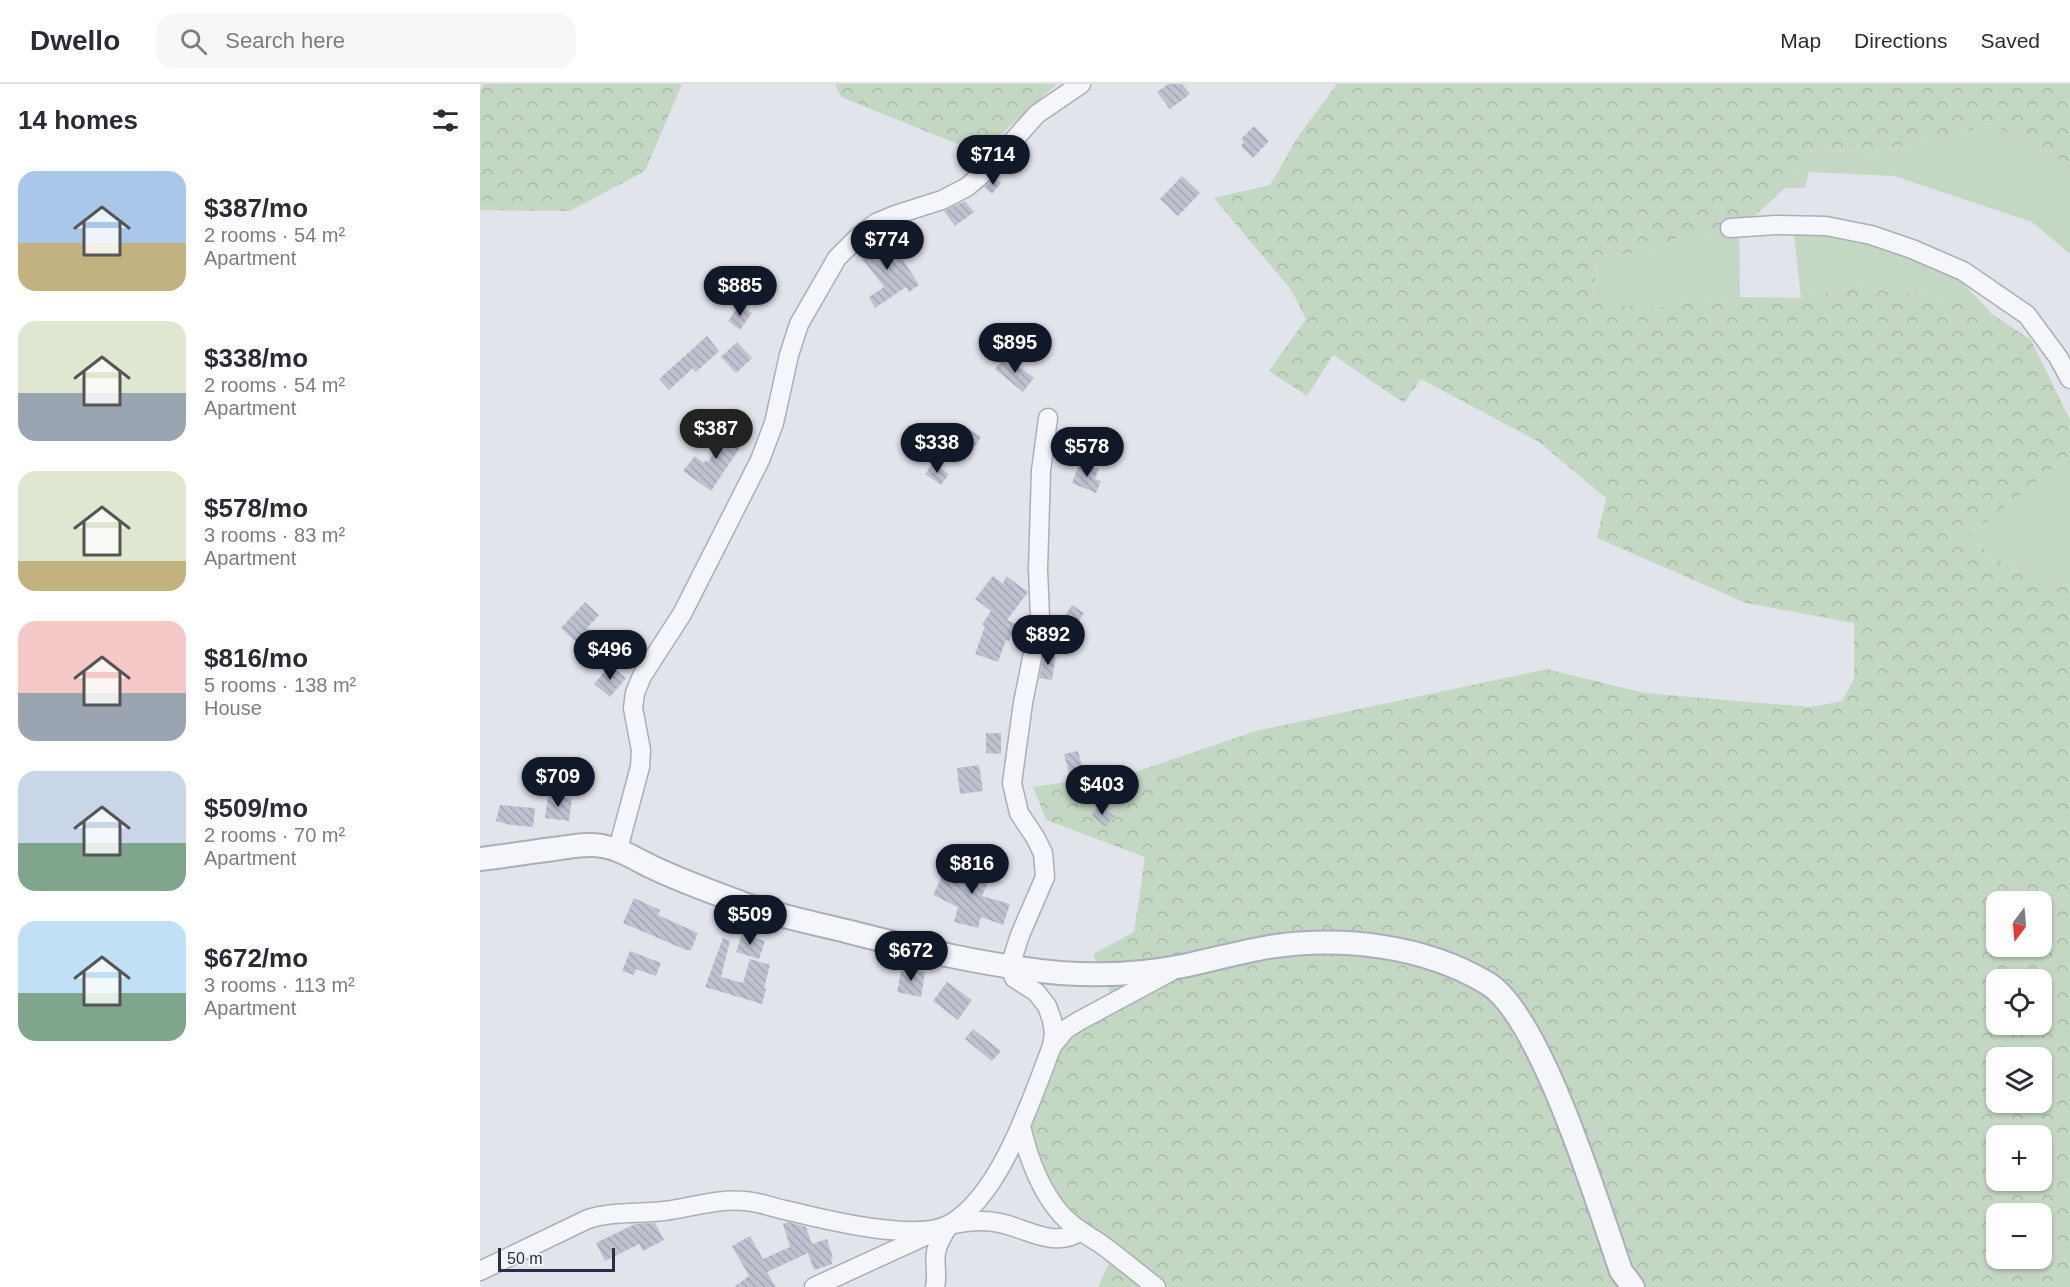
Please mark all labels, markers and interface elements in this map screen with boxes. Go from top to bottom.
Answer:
search box [156,14,576,68]
text: Dwello [30,25,120,56]
icon: search [177,25,210,58]
text: Search here [225,28,345,53]
text: Map [1780,29,1821,52]
text: Directions [1854,29,1947,52]
text: Saved [1980,29,2040,52]
icon: filters [429,104,462,137]
text: 14 homes [18,105,138,135]
pin: $714 [957,135,1029,186]
text: $714 [971,143,1015,165]
text: $387/mo [204,193,308,223]
icon: home [66,195,138,267]
pin: $774 [851,220,923,271]
text: 2 rooms · 54 m² [204,224,345,246]
text: $774 [865,228,909,250]
text: Apartment [204,247,296,269]
pin: $885 [704,266,776,317]
text: $885 [718,274,762,296]
pin: $895 [979,323,1051,374]
text: $895 [993,331,1037,353]
text: $338/mo [204,343,308,373]
icon: home [66,345,138,417]
text: 2 rooms · 54 m² [204,374,345,396]
text: Apartment [204,397,296,419]
pin: $387 [680,409,752,460]
text: $387 [694,417,738,439]
pin: $338 [901,423,973,474]
pin: $578 [1051,427,1123,478]
text: $338 [915,431,959,453]
text: $578 [1065,435,1109,457]
text: $578/mo [204,493,308,523]
icon: home [66,495,138,567]
text: 3 rooms · 83 m² [204,524,345,546]
text: Apartment [204,547,296,569]
pin: $892 [1012,615,1084,666]
text: $892 [1026,623,1070,645]
pin: $496 [574,630,646,681]
text: $496 [588,638,632,660]
text: $816/mo [204,643,308,673]
icon: home [66,645,138,717]
text: 5 rooms · 138 m² [204,674,356,696]
text: House [204,697,262,719]
pin: $709 [522,757,594,808]
text: $709 [536,765,580,787]
pin: $403 [1066,765,1138,816]
text: $403 [1080,773,1124,795]
text: $509/mo [204,793,308,823]
icon: home [66,795,138,867]
text: 2 rooms · 70 m² [204,824,345,846]
pin: $816 [936,844,1008,895]
text: Apartment [204,847,296,869]
text: $816 [950,852,994,874]
north arrow [1986,891,2052,957]
map controls [1986,891,2052,1269]
pin: $509 [714,895,786,946]
text: $509 [728,903,772,925]
pin: $672 [875,931,947,982]
text: $672 [889,939,933,961]
text: $672/mo [204,943,308,973]
icon: home [66,945,138,1017]
button: locate [1986,969,2052,1035]
text: 3 rooms · 113 m² [204,974,355,996]
text: Apartment [204,997,296,1019]
button: layers [1986,1047,2052,1113]
button: + [1986,1125,2052,1191]
button: − [1986,1203,2052,1269]
scale bar [498,1245,615,1272]
text: 50 m [507,1250,543,1267]

